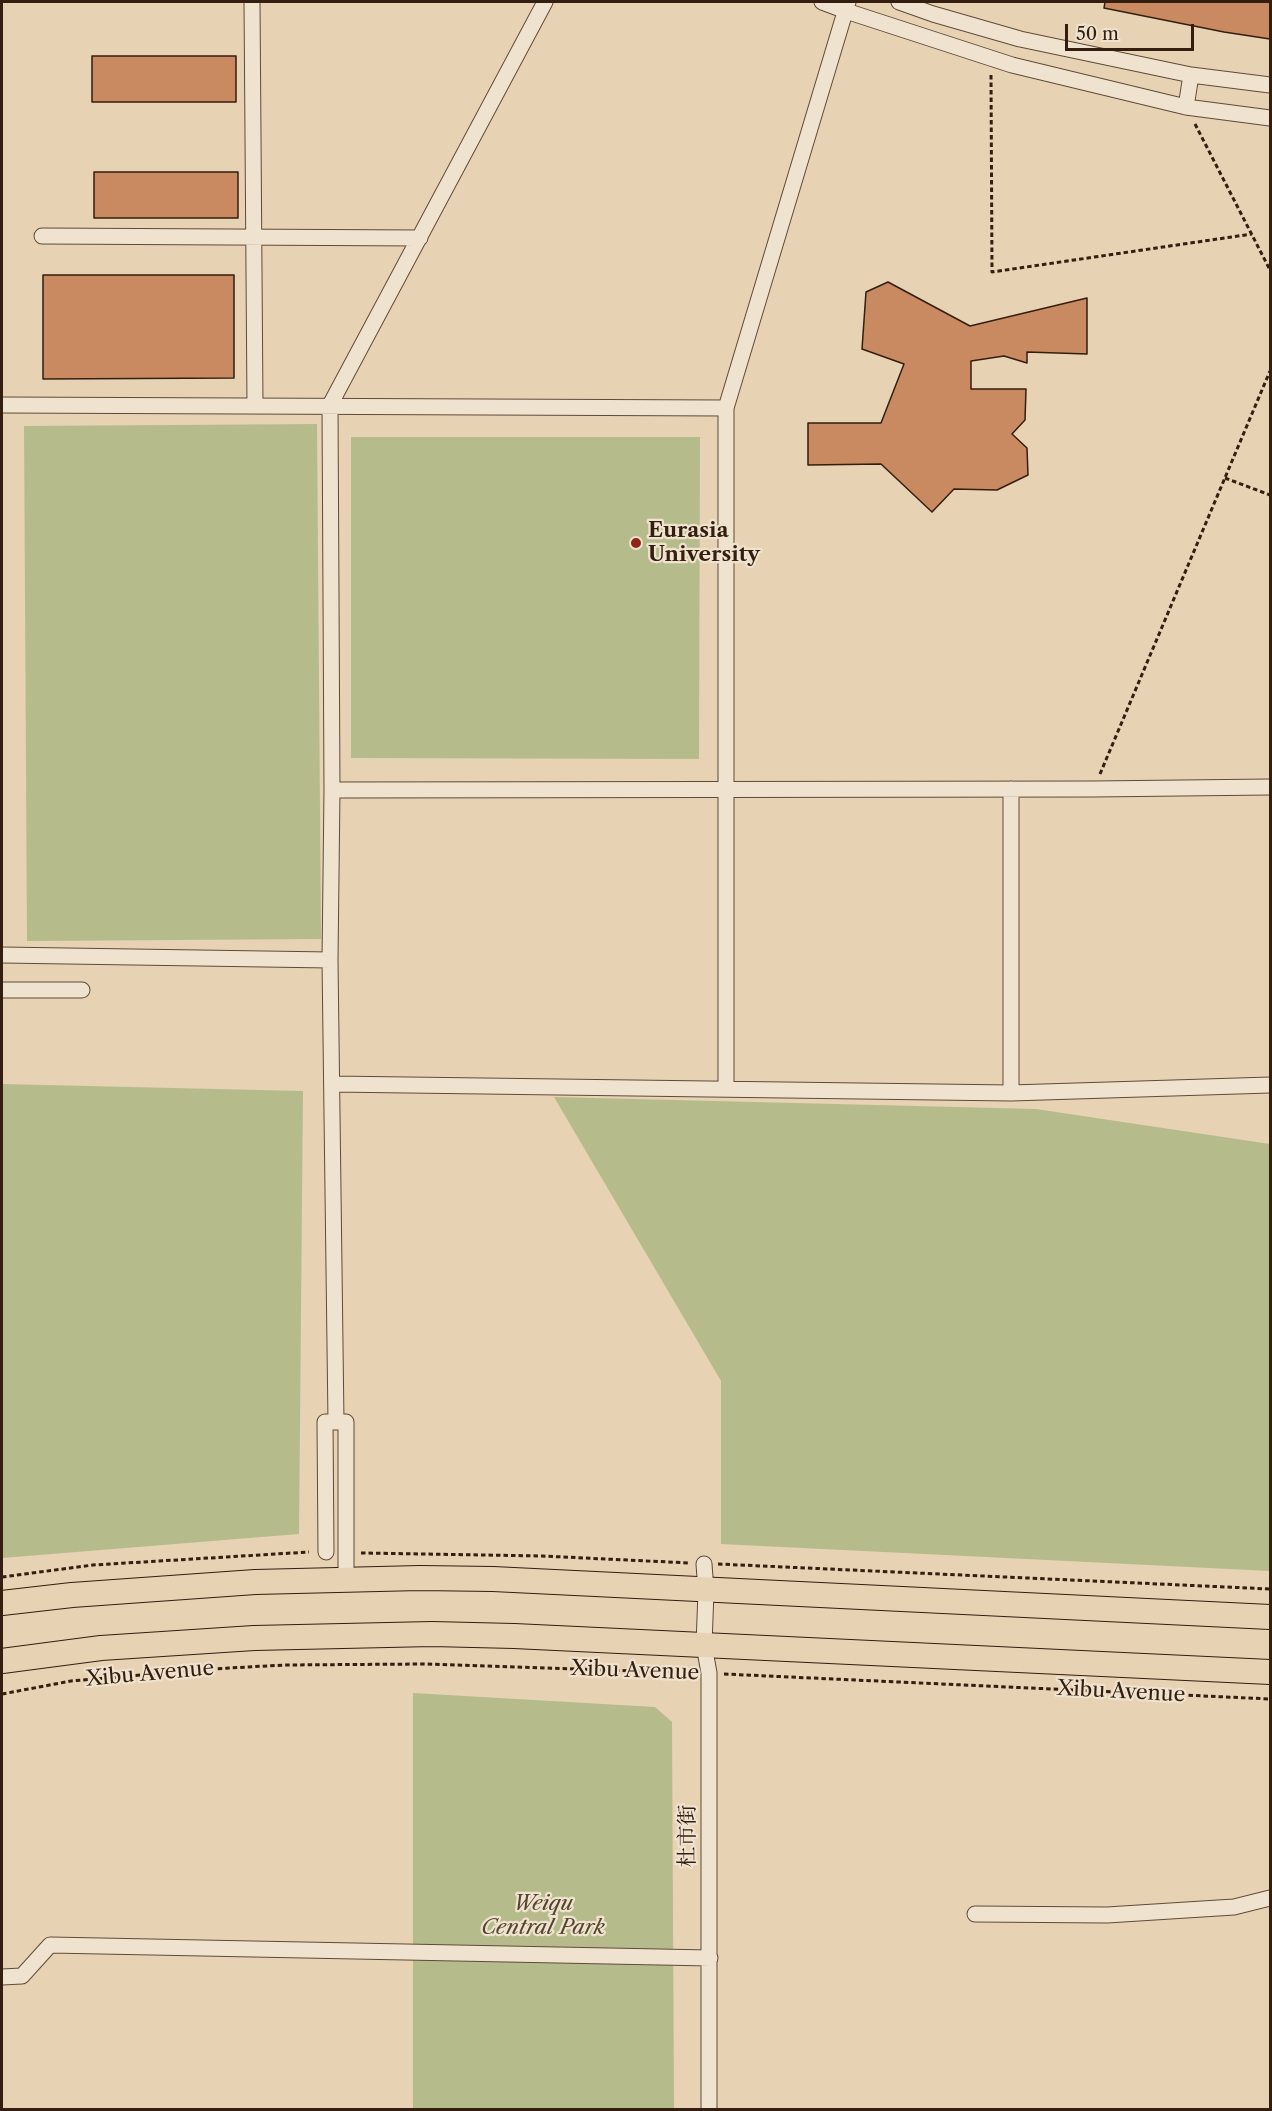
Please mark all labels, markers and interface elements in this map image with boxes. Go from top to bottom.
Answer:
scale bar [1068,12,1197,50]
text: 50 m [1076,23,1119,45]
place label: Eurasia University [648,518,760,568]
marker: Eurasia University [629,536,643,550]
street label: Xibu Avenue [85,1656,215,1692]
street label: Xibu Avenue [570,1656,700,1686]
street label: Xibu Avenue [1056,1676,1186,1708]
street label: 杜市街 [675,1805,701,1867]
park label: Weiqu Central Park [481,1891,605,1941]

